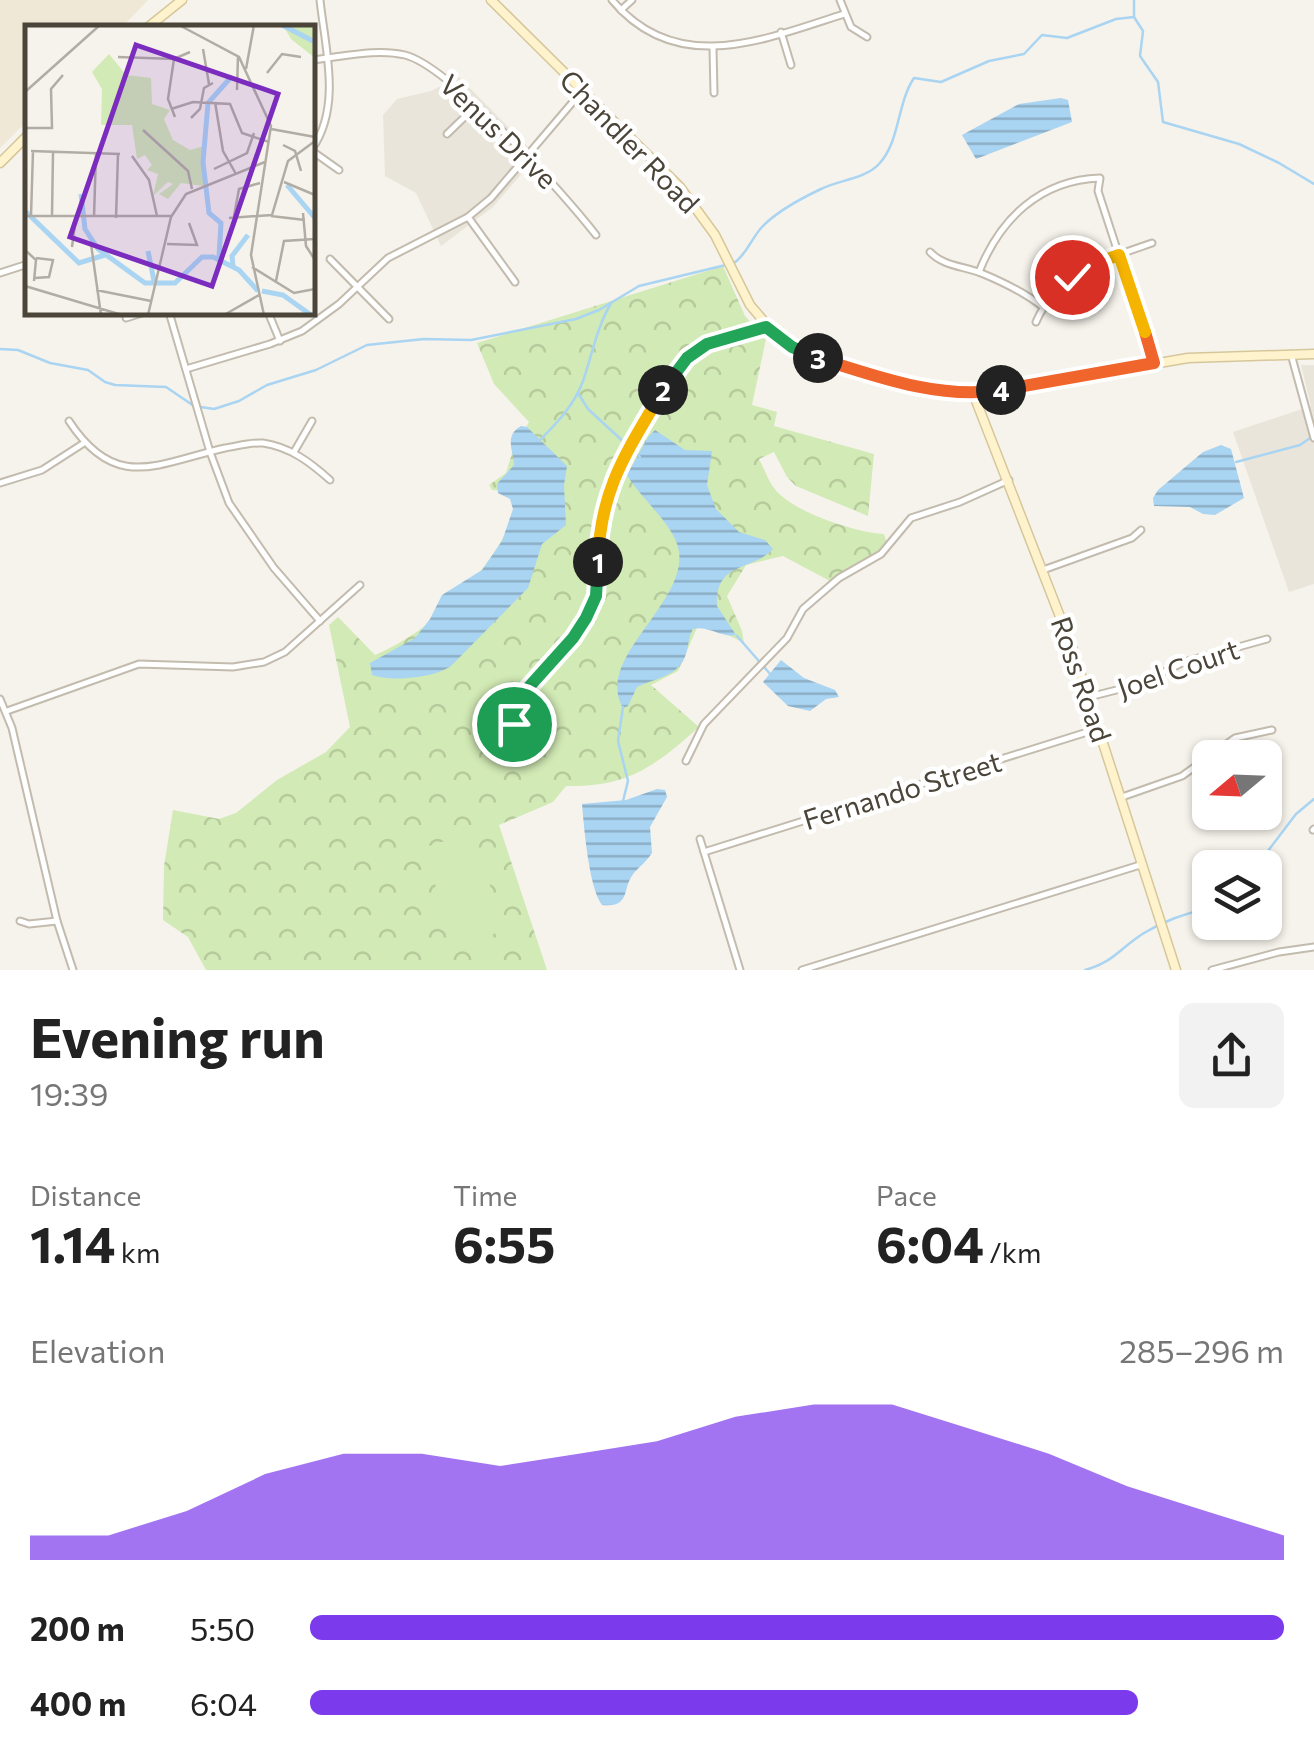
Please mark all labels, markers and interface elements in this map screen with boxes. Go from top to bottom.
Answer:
inset map [25,25,315,315]
street label: Chandler Road [553,62,707,220]
street label: Venus Drive [433,67,565,195]
pin [1030,235,1115,320]
icon: check [1045,250,1100,305]
pin: 3 [793,333,843,383]
text: 3 [810,341,826,375]
pin: 2 [638,365,688,415]
pin: 4 [976,365,1026,415]
text: 2 [655,373,671,407]
text: 4 [992,373,1010,407]
pin: 1 [573,537,623,587]
text: 1 [592,545,604,579]
street label: Ross Road [1045,612,1119,746]
street label: Joel Court [1113,631,1243,705]
pin [472,682,557,767]
icon: arrive [487,697,542,752]
north arrow [1192,740,1282,830]
map controls [1192,740,1282,940]
street label: Fernando Street [799,744,1005,836]
button: layers [1192,850,1282,940]
text: Evening run [30,1002,325,1069]
button: share [1179,1003,1284,1108]
text: 19:39 [30,1073,108,1113]
text: Distance [30,1178,141,1212]
text: Time [453,1178,517,1212]
text: Pace [876,1178,937,1212]
text: 1.14 [30,1212,115,1273]
text: 6:55 [453,1212,555,1273]
text: 6:04 [876,1212,984,1273]
text: km [115,1235,160,1269]
text: /km [984,1235,1041,1269]
text: Elevation [30,1330,165,1370]
text: 285–296 m [1119,1330,1284,1370]
text: 200 m [30,1608,125,1648]
text: 5:50 [190,1608,255,1648]
text: 400 m [30,1683,126,1723]
text: 6:04 [190,1683,257,1723]

